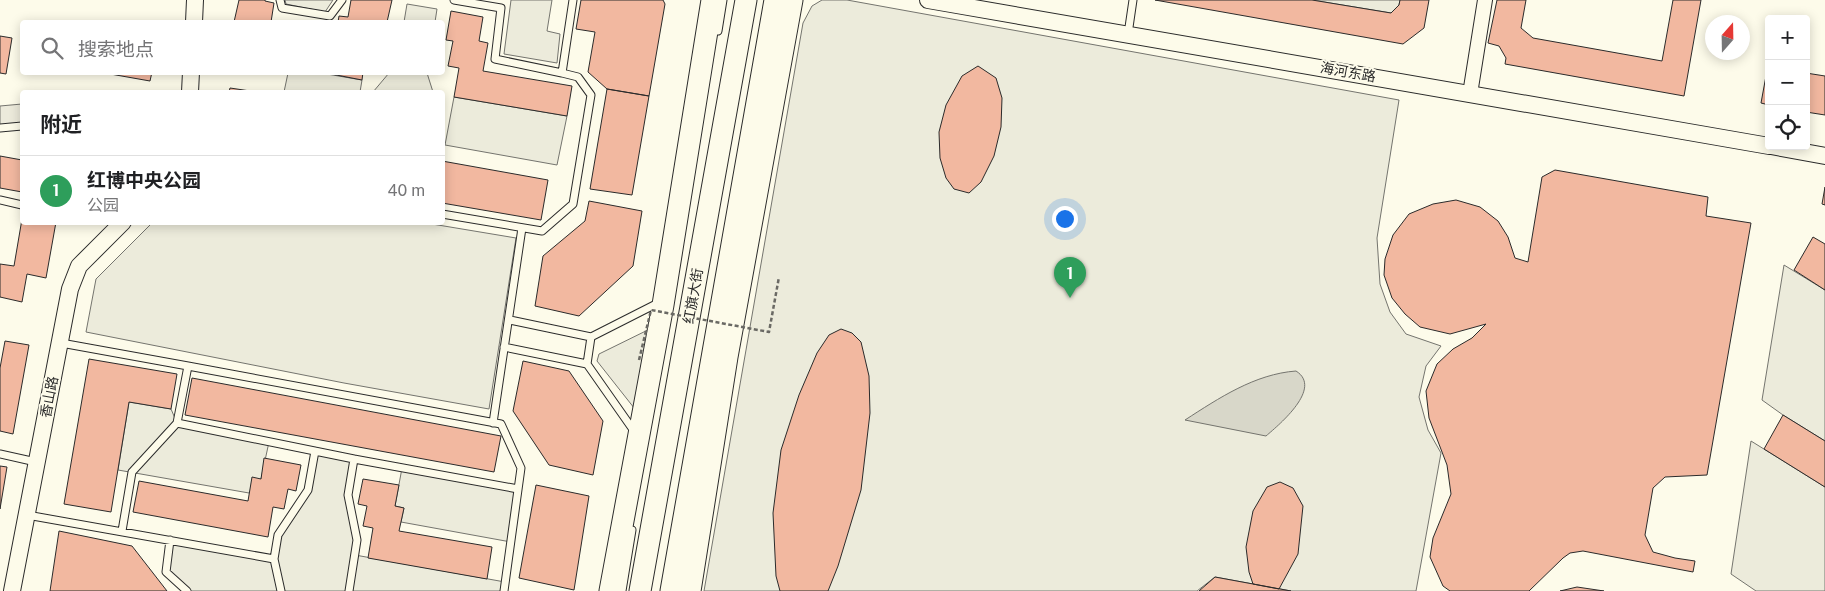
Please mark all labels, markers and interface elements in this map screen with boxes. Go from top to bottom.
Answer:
north arrow [1705,15,1750,60]
map controls [1765,15,1810,150]
button: + [1765,15,1810,60]
search box [20,20,445,75]
icon: search [38,34,66,62]
text: 搜索地点 [78,38,154,60]
street label: 海河东路 [1319,59,1377,85]
button: − [1765,60,1810,105]
button: locate [1765,105,1810,150]
text: 附近 [40,112,82,137]
text: 红博中央公园 [87,169,201,191]
text: 1 [53,181,59,200]
text: 40 m [387,181,425,200]
text: 公园 [87,196,119,215]
your location [1052,206,1078,232]
pin: 1 [1054,257,1086,298]
street label: 红旗大街 [680,267,706,325]
street label: 香山路 [37,375,61,419]

